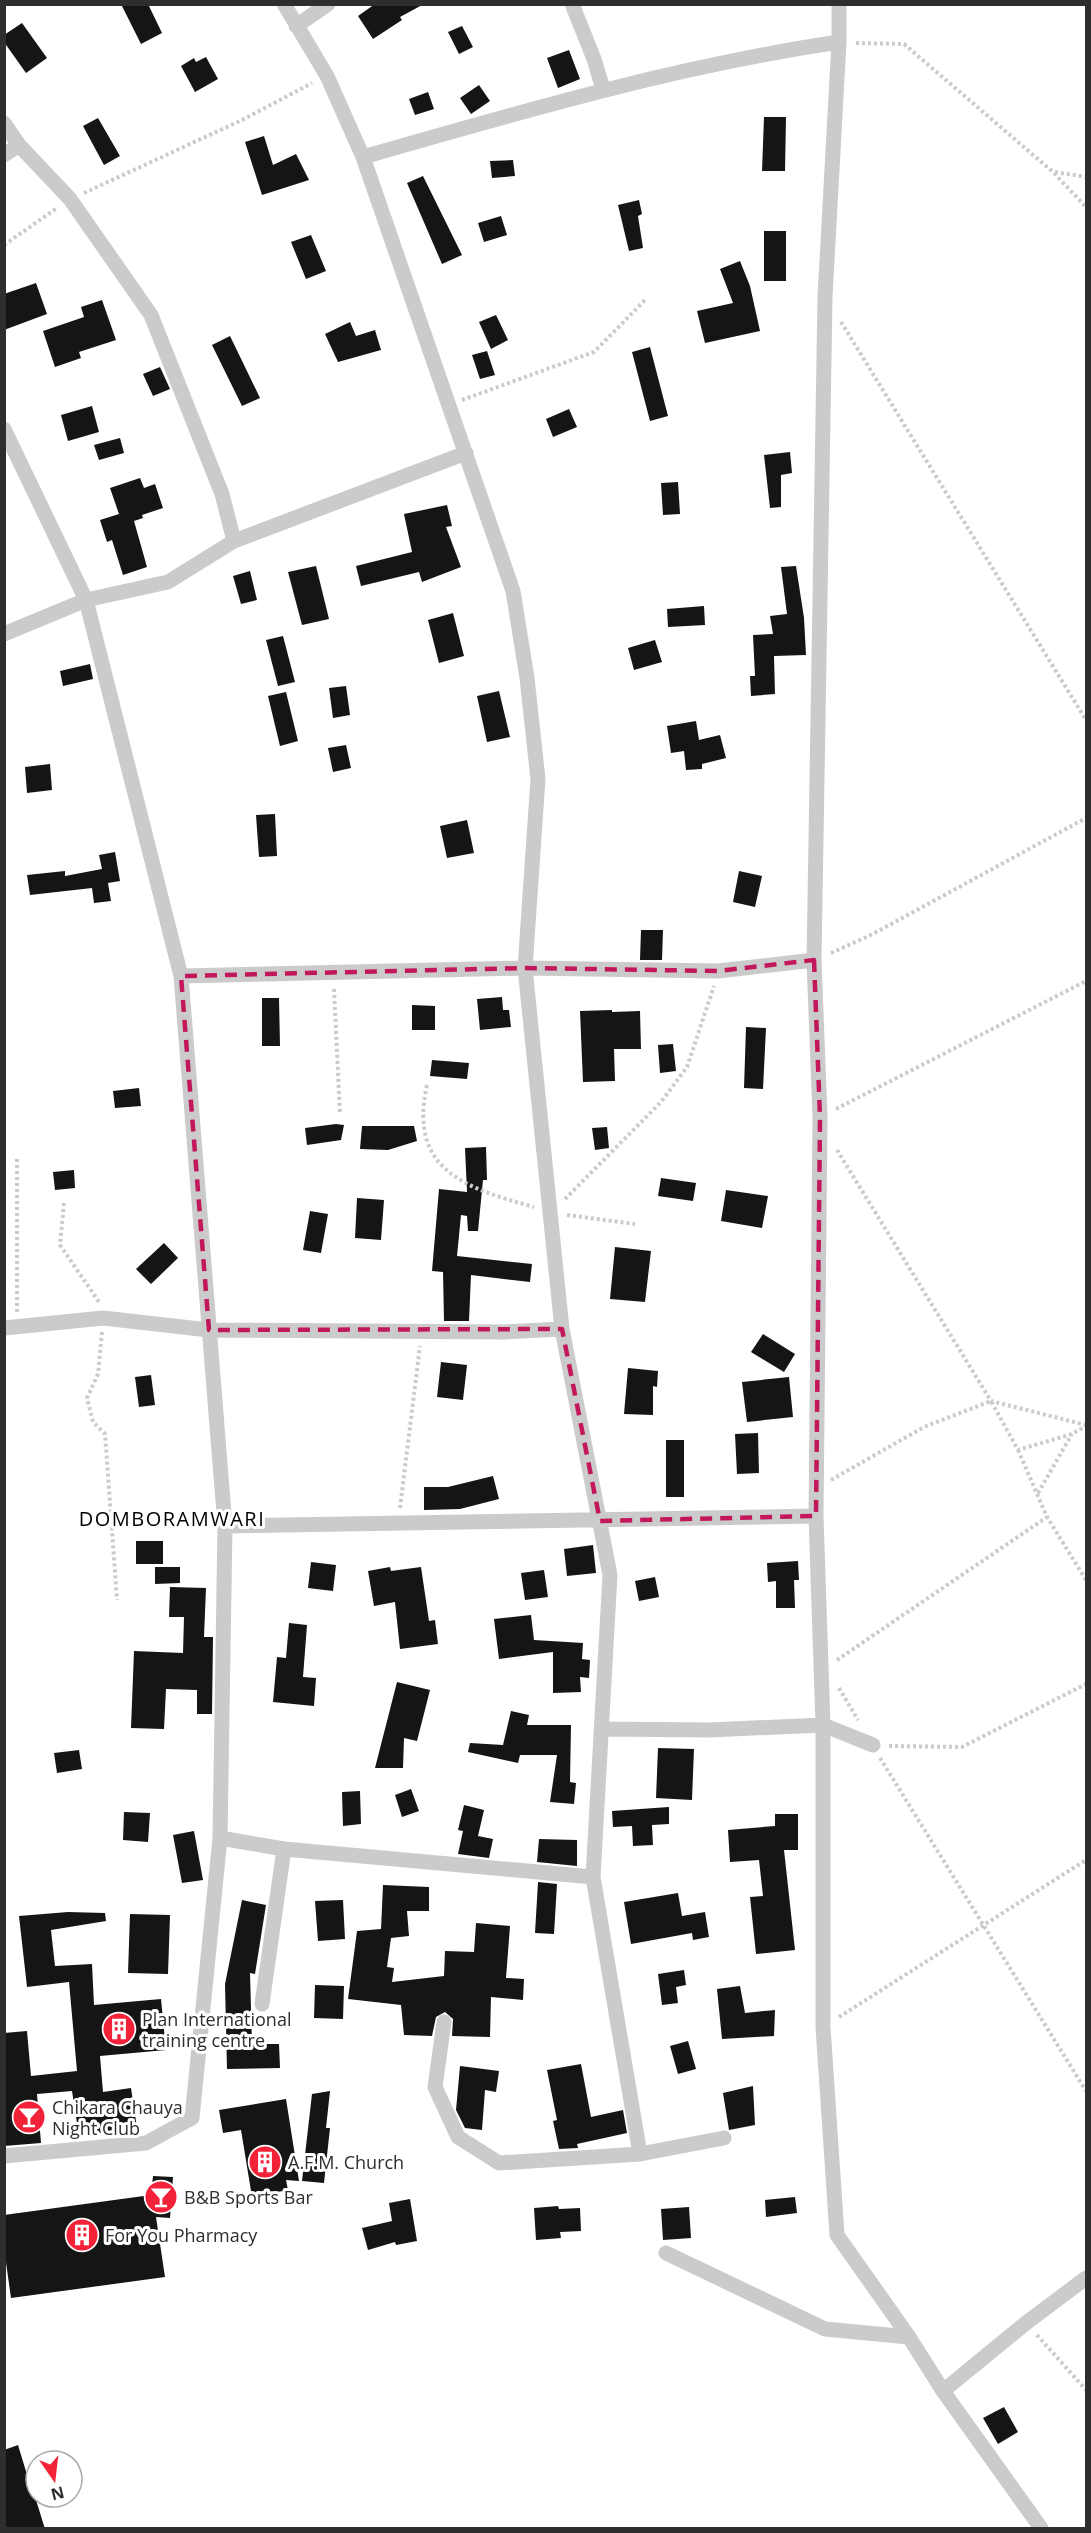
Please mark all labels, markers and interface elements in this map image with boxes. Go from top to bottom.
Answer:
district label: DOMBORAMWARI [79,1505,265,1532]
place label: Plan International training centre [142,2007,291,2052]
building icon: Plan International training centre [101,2011,137,2047]
place label: Chikara Chauya Night Club [52,2095,183,2140]
bar icon: Chikara Chauya Night Club [11,2099,47,2135]
building icon: A.F.M. Church [247,2144,283,2180]
place label: A.F.M. Church [288,2150,404,2174]
bar icon: B&B Sports Bar [143,2179,179,2215]
place label: B&B Sports Bar [184,2185,313,2209]
building icon: For You Pharmacy [64,2217,100,2253]
place label: For You Pharmacy [105,2223,258,2247]
north arrow [24,2449,84,2509]
text: N [49,2481,67,2506]

